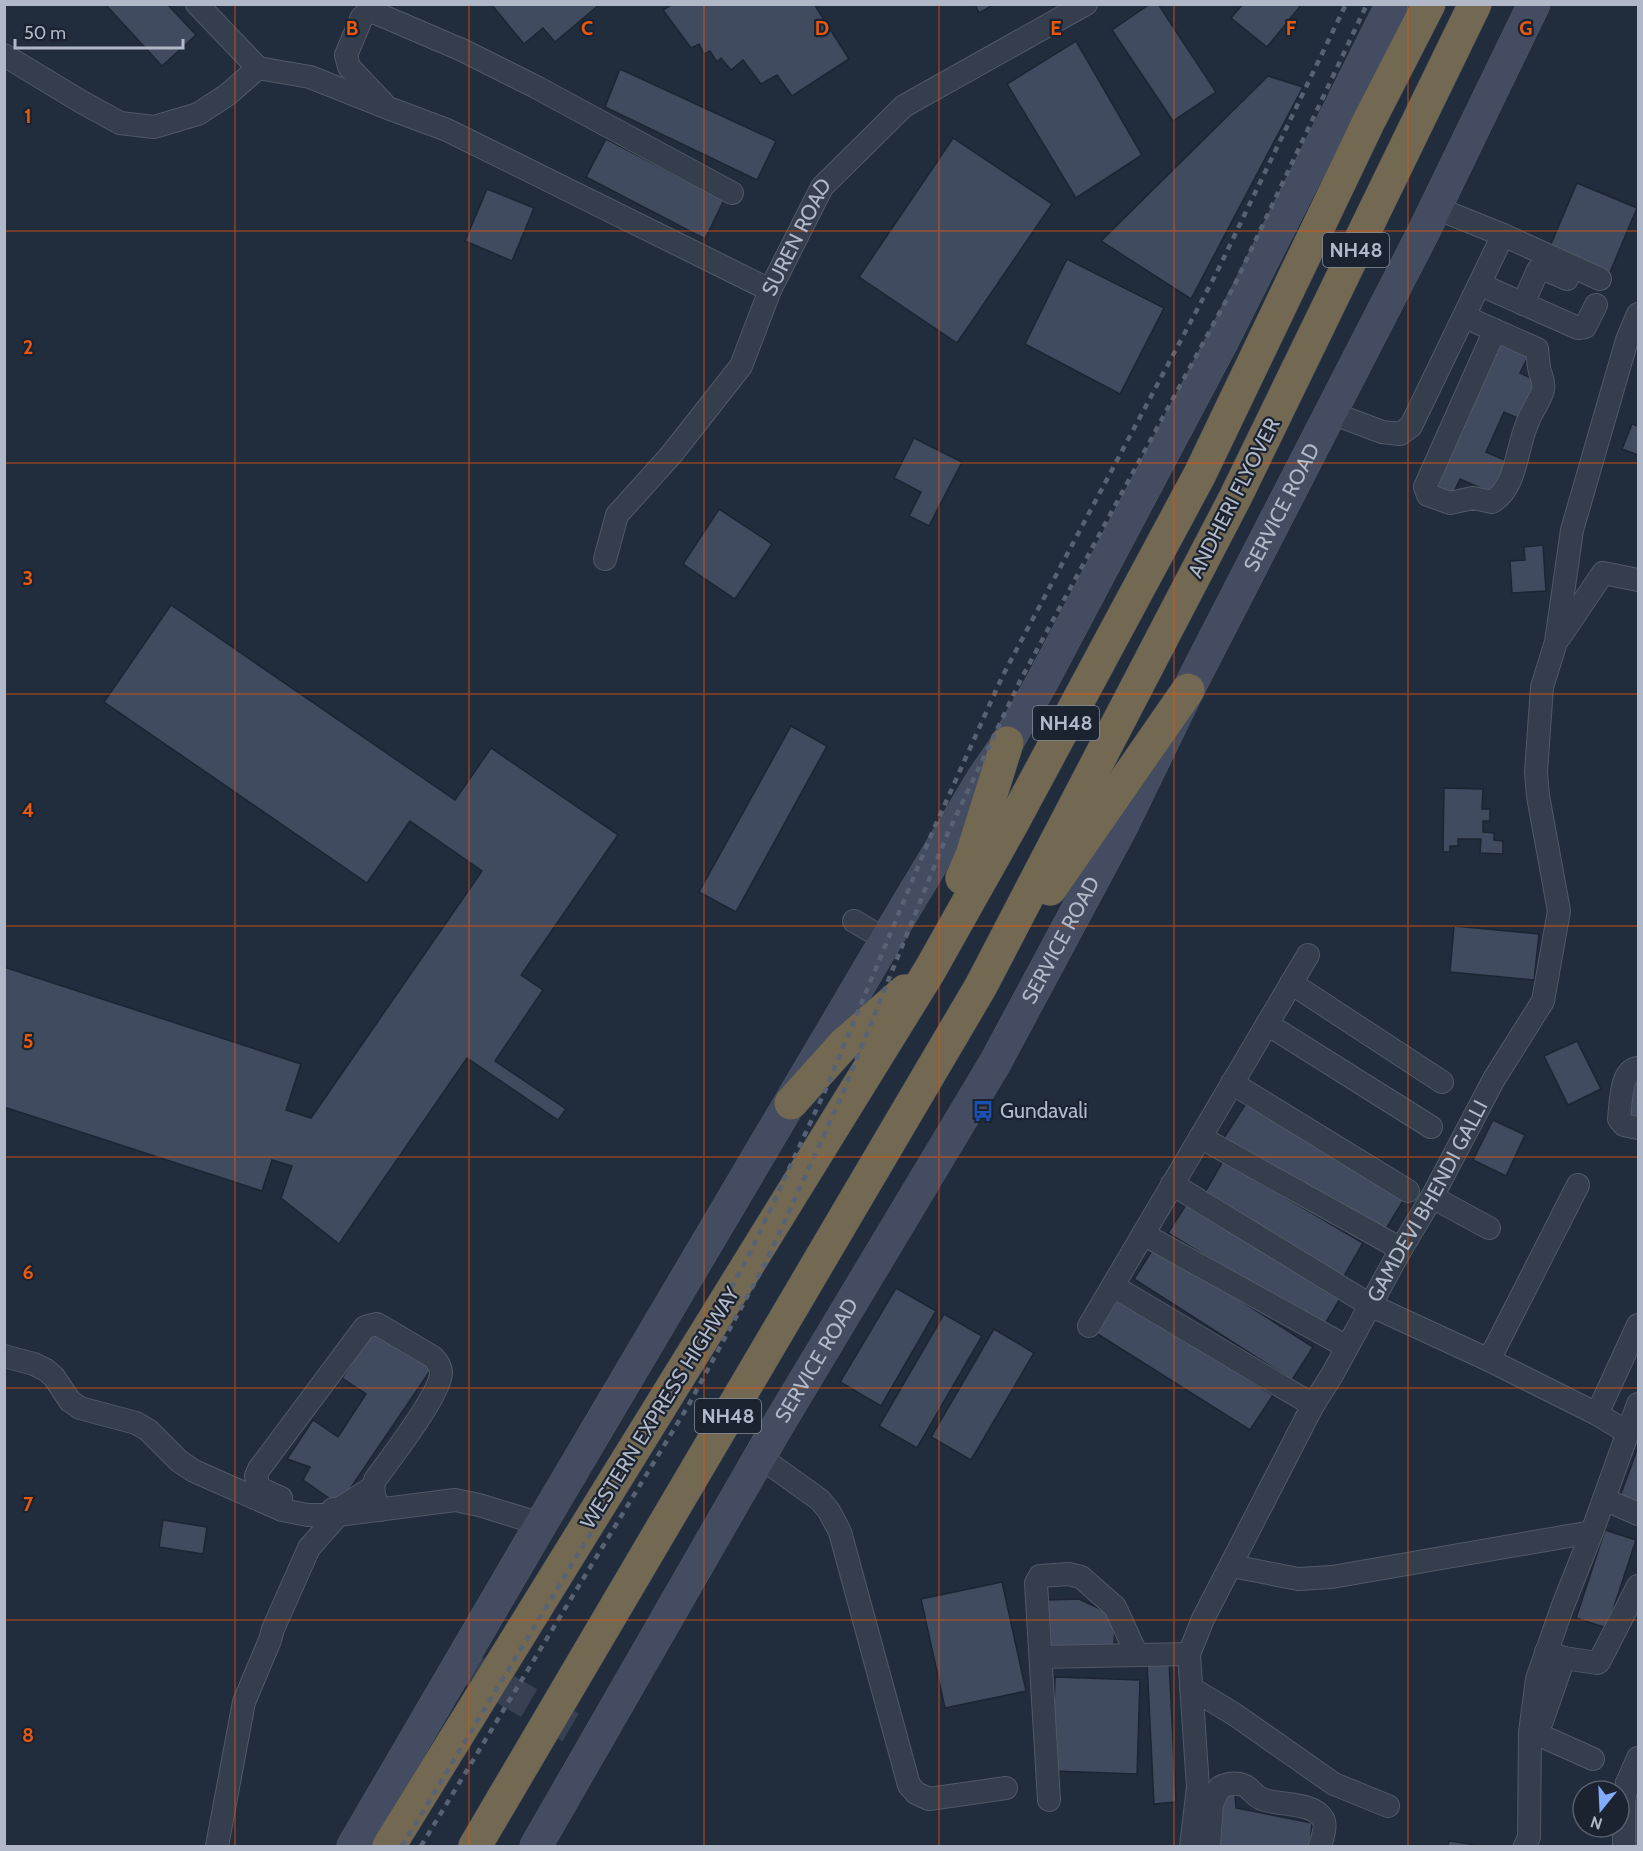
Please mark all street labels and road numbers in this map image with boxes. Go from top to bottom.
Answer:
street label: SUREN ROAD [756,172,836,300]
road number: NH48 [1323,233,1389,267]
street label: ANDHERI FLYOVER [1182,413,1285,582]
street label: SERVICE ROAD [1238,439,1325,576]
road number: NH48 [1033,706,1099,740]
street label: SERVICE ROAD [1016,872,1105,1008]
street label: GAMDEVI BHENDI GALLI [1362,1096,1493,1306]
street label: WESTERN EXPRESS HIGHWAY [575,1281,745,1533]
street label: SERVICE ROAD [769,1293,863,1427]
road number: NH48 [695,1399,761,1433]

